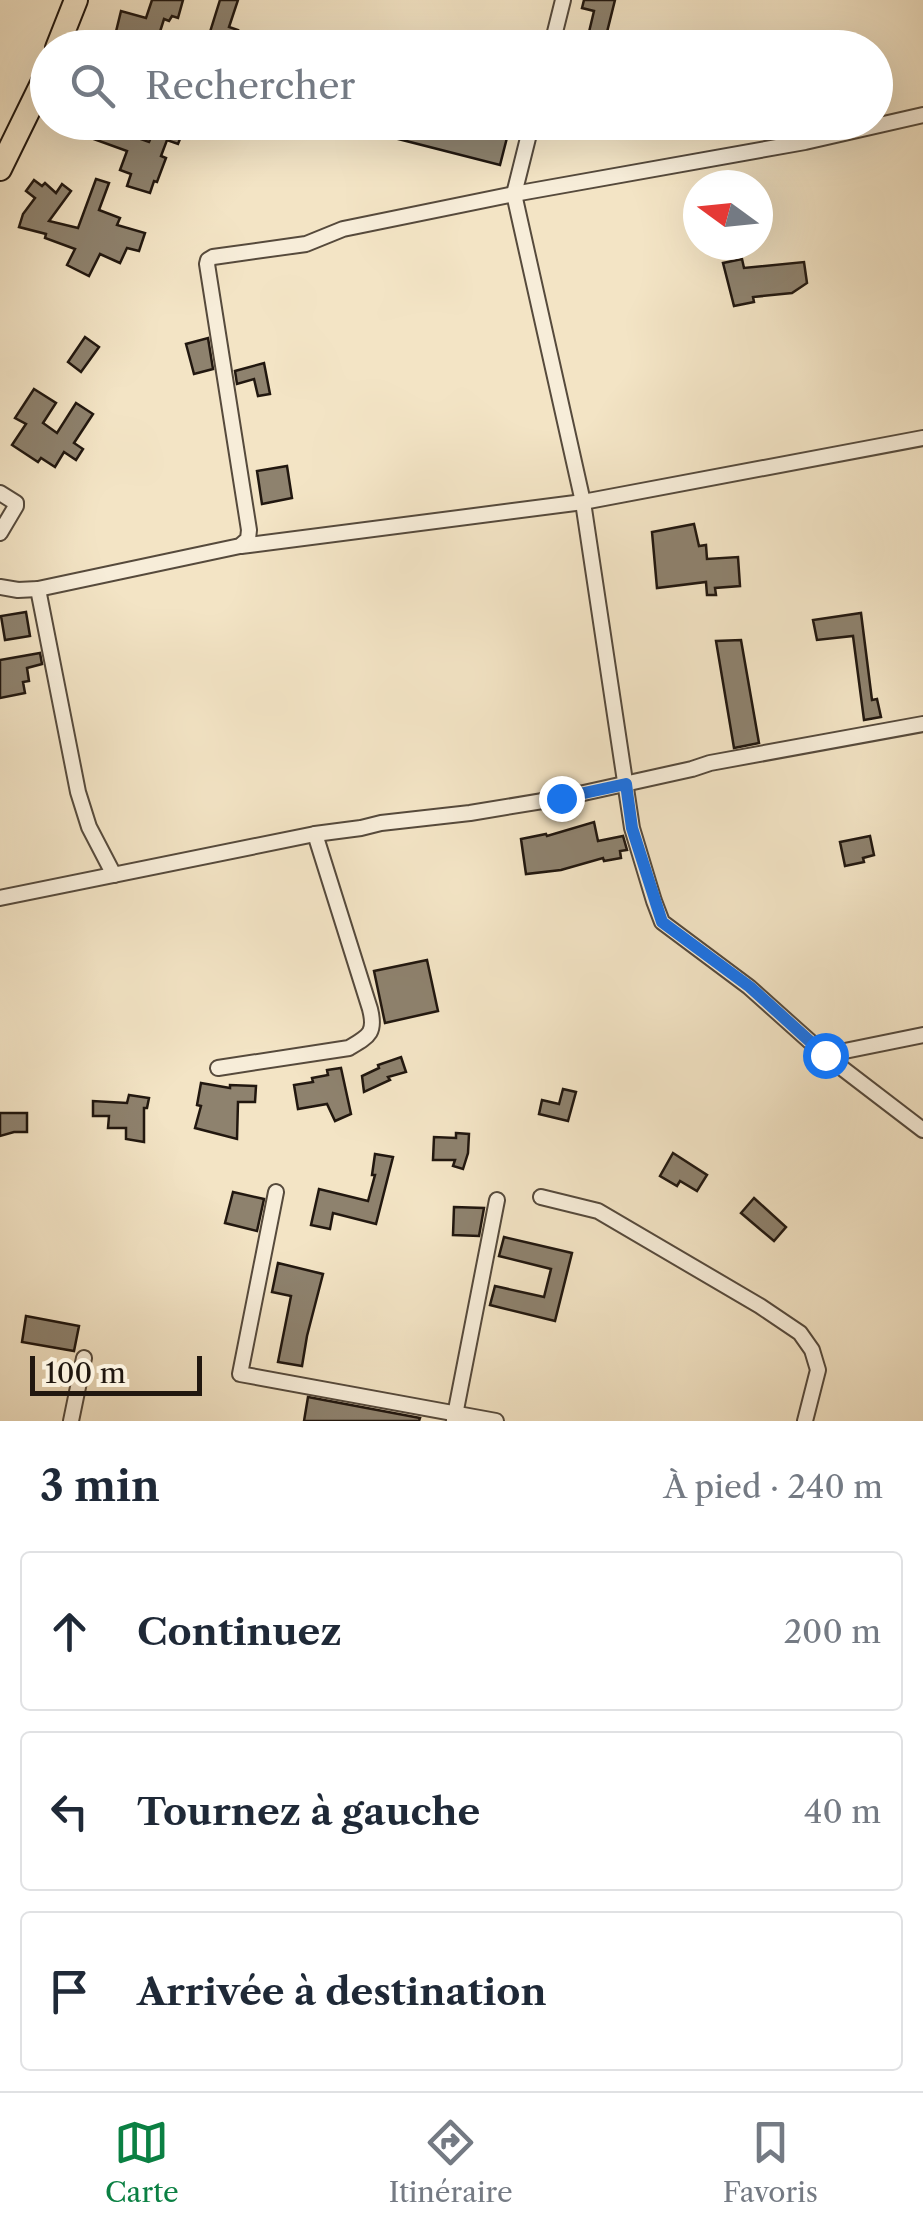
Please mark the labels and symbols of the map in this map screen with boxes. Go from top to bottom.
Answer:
north arrow [683,170,773,260]
route end [539,776,585,822]
route start [803,1033,849,1079]
scale bar [30,1351,202,1396]

